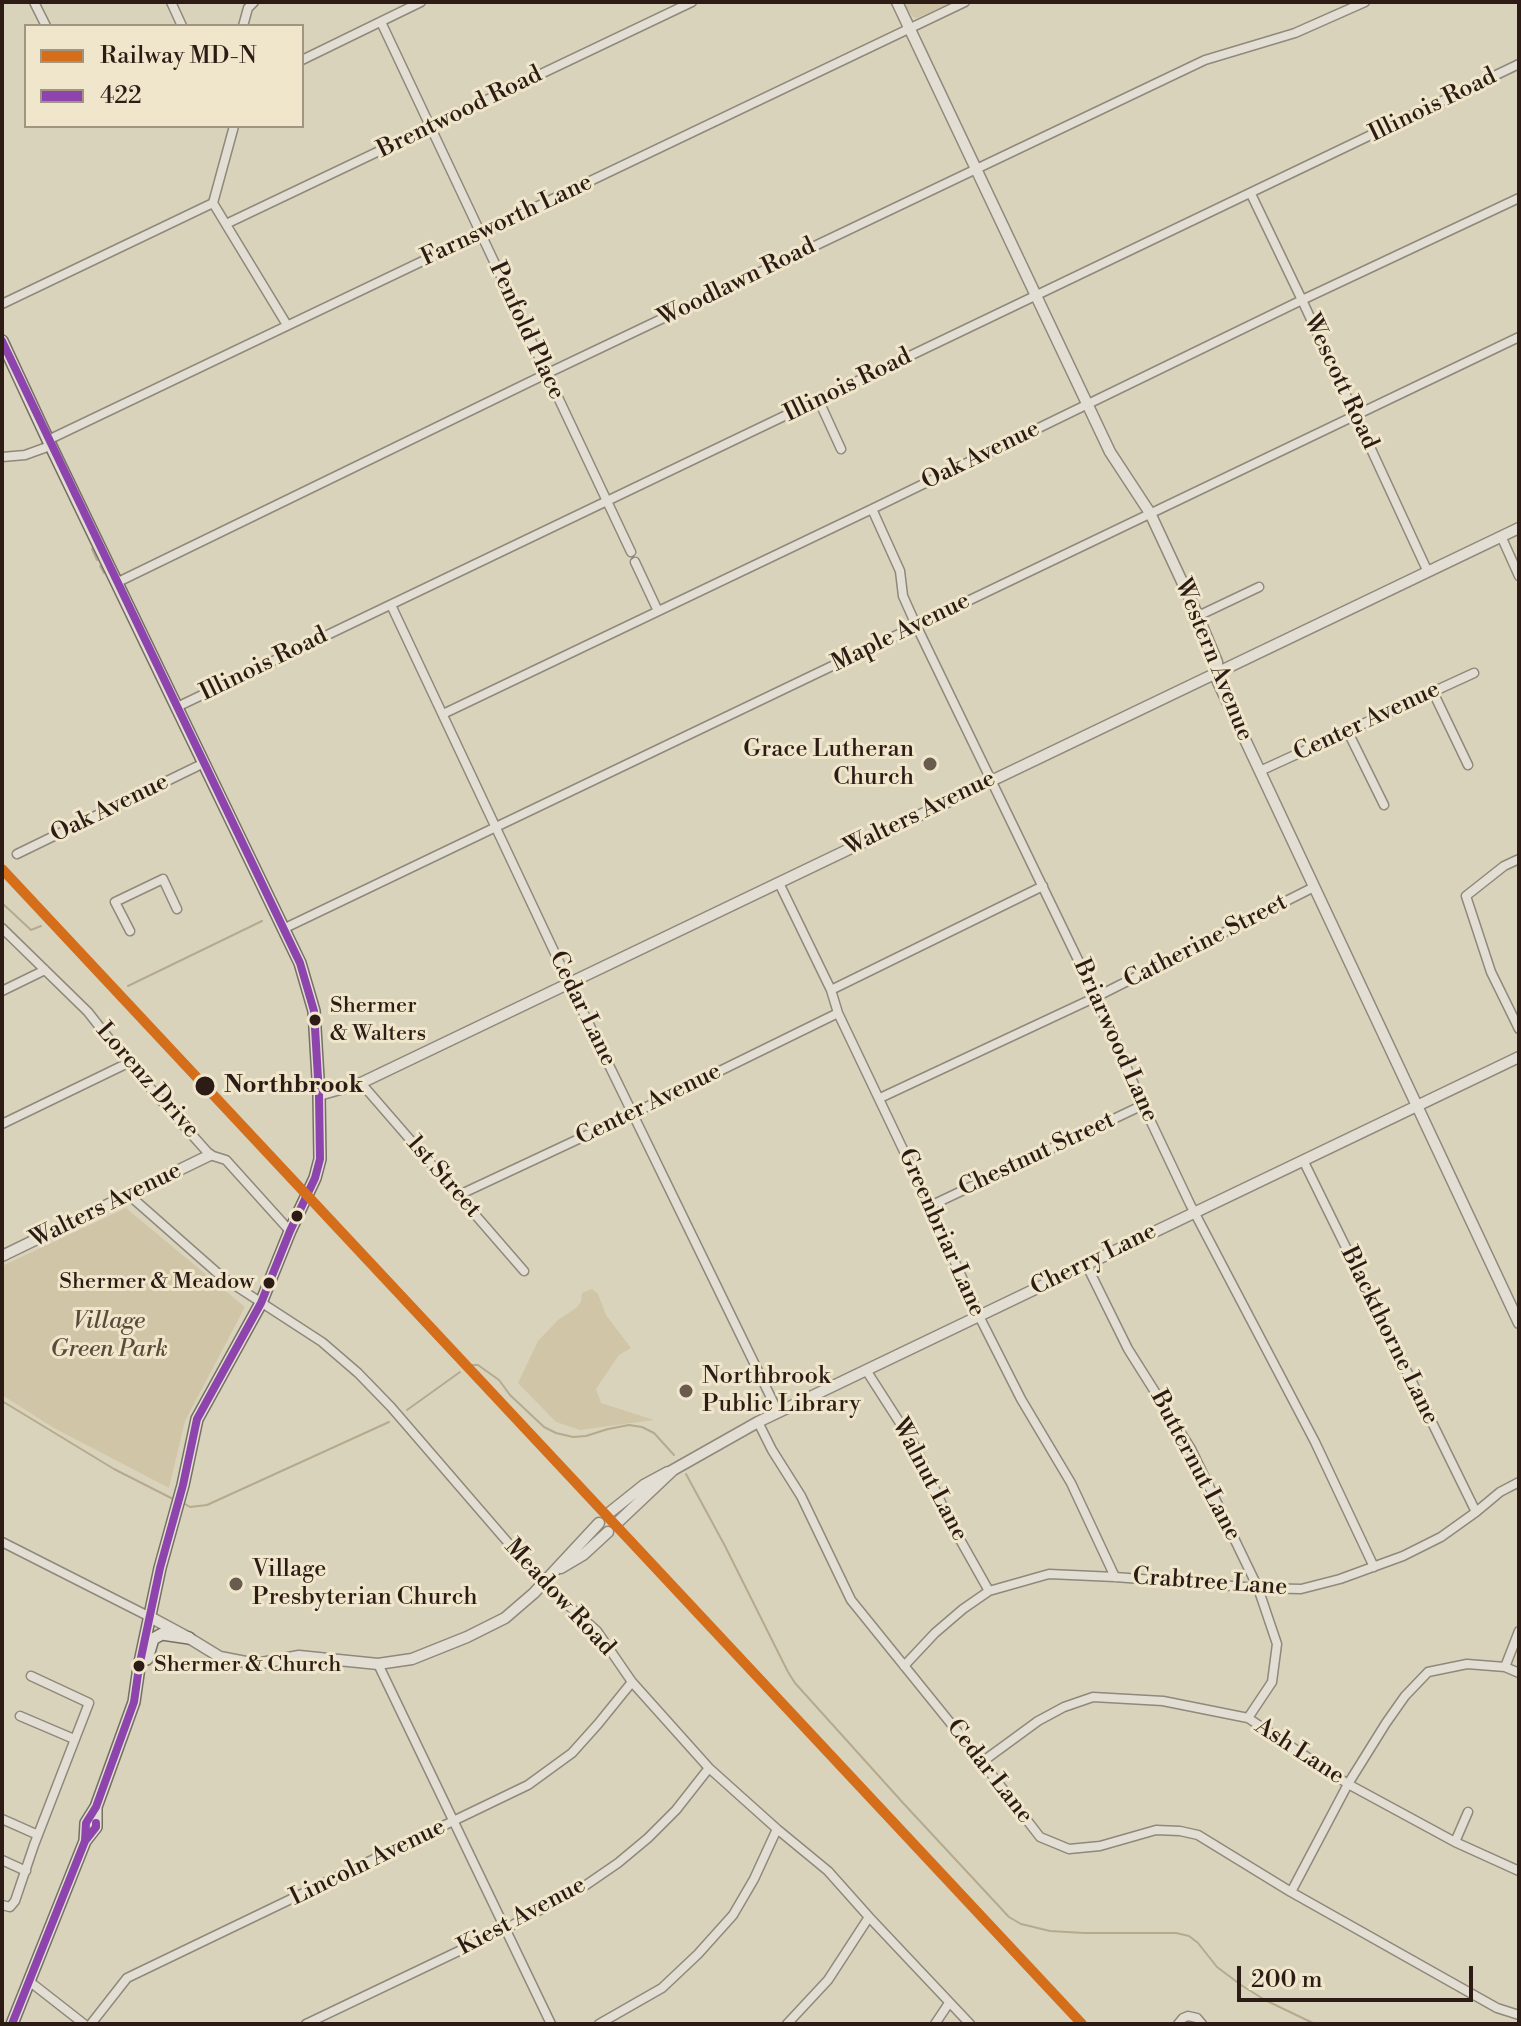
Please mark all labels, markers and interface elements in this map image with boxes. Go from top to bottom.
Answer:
legend [24,24,304,128]
text: Railway MD-N [100,41,257,71]
street label: Brentwood Road [373,61,547,165]
street label: Illinois Road [1365,63,1501,149]
text: 422 [100,81,142,111]
street label: Farnsworth Lane [417,169,597,273]
street label: Woodlawn Road [654,233,820,333]
street label: Penfold Place [482,258,570,404]
street label: Wescott Road [1296,310,1384,454]
street label: Illinois Road [780,343,916,429]
street label: Oak Avenue [917,415,1045,497]
street label: Western Avenue [1167,575,1259,745]
street label: Maple Avenue [827,587,975,679]
street label: Illinois Road [196,622,332,708]
street label: Center Avenue [1289,676,1445,768]
place label: Grace Lutheran Church [743,736,914,792]
marker: Grace Lutheran Church [921,755,939,773]
street label: Walters Avenue [840,765,1000,863]
street label: Oak Avenue [46,768,174,850]
street label: Catherine Street [1120,889,1292,995]
street label: Cedar Lane [542,947,622,1071]
street label: Briarwood Lane [1066,955,1164,1127]
place label: Shermer & Walters [330,994,426,1046]
marker: Shermer & Walters [307,1012,323,1028]
street label: Lorenz Drive [89,1017,205,1145]
street label: Center Avenue [572,1057,726,1153]
place label: Northbrook [224,1072,364,1100]
marker: Northbrook [193,1074,217,1098]
street label: Chestnut Street [954,1106,1120,1204]
street label: 1st Street [399,1130,487,1224]
street label: Greenbriar Lane [891,1145,991,1321]
street label: Walters Avenue [26,1157,186,1255]
unlabelled marker [289,1208,305,1224]
street label: Cherry Lane [1027,1217,1161,1303]
street label: Blackthorne Lane [1334,1243,1444,1429]
place label: Shermer & Meadow [59,1270,254,1296]
marker: Shermer & Meadow [261,1275,277,1291]
park label: Village Green Park [50,1308,168,1364]
place label: Northbrook Public Library [702,1363,861,1419]
marker: Northbrook Public Library [677,1382,695,1400]
street label: Butternut Lane [1143,1386,1247,1546]
street label: Walnut Lane [885,1413,973,1547]
street label: Meadow Road [498,1534,620,1662]
place label: Village Presbyterian Church [252,1556,478,1612]
street label: Crabtree Lane [1132,1563,1288,1603]
marker: Village Presbyterian Church [227,1575,245,1593]
place label: Shermer & Church [154,1653,341,1679]
marker: Shermer & Church [131,1658,147,1674]
street label: Ash Lane [1249,1713,1349,1791]
street label: Cedar Lane [939,1714,1039,1830]
street label: Lincoln Avenue [286,1813,450,1913]
street label: Kiest Avenue [453,1871,591,1963]
scale bar [1241,1950,1477,2000]
text: 200 m [1251,1965,1322,1995]

